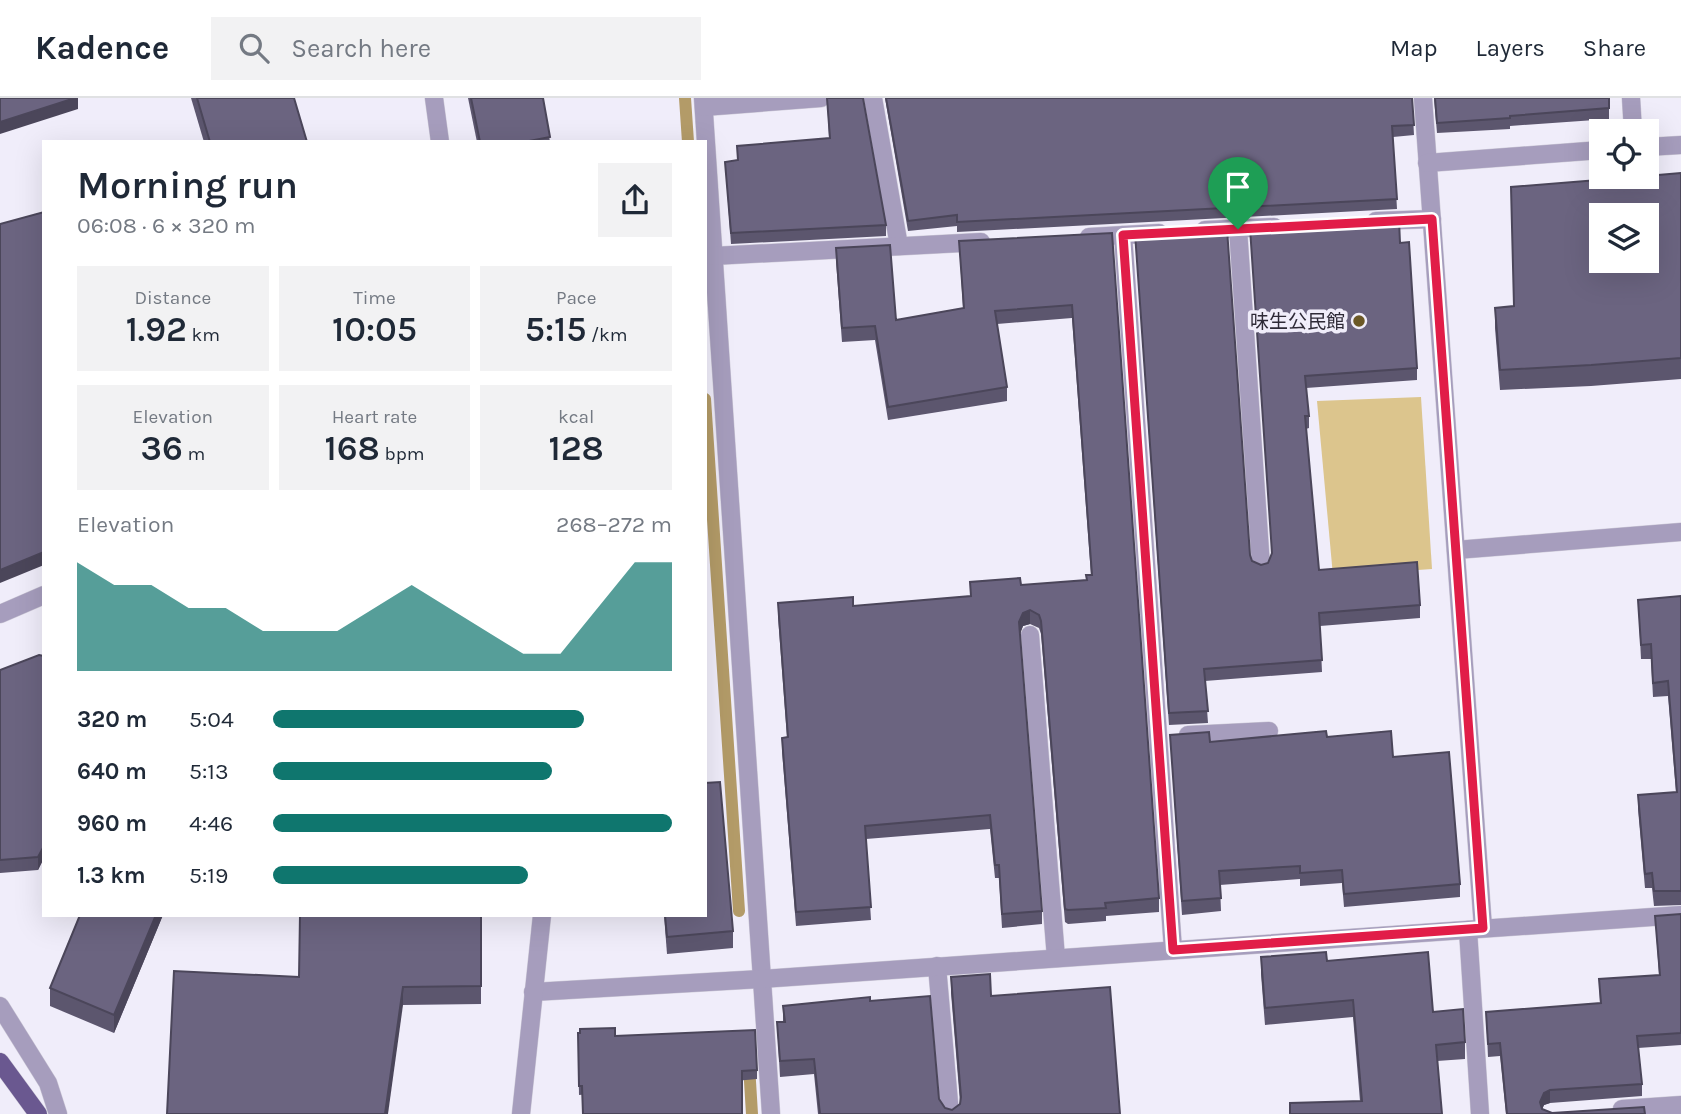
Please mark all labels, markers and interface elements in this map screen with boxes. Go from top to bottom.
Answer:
search box [211,17,701,80]
text: Kadence [35,29,169,67]
icon: search [235,29,273,67]
text: Search here [291,33,431,64]
text: Map [1390,34,1438,62]
text: Layers [1476,34,1545,62]
text: Share [1583,34,1646,62]
map controls [1589,119,1659,273]
button: locate [1589,119,1659,189]
pin [1208,157,1268,229]
text: Morning run [77,163,298,208]
button: share [598,163,672,237]
icon: arrive [1219,168,1257,206]
button: layers [1589,203,1659,273]
text: 06:08 · 6 × 320 m [77,212,256,239]
text: Distance [134,287,211,309]
text: Time [353,287,396,309]
text: Pace [556,287,596,309]
text: 1.92 [126,309,187,350]
text: 10:05 [332,309,417,350]
text: 5:15 [525,309,586,350]
place label: 味生公民館 [1250,311,1345,333]
marker: 味生公民館 [1351,313,1367,329]
text: km [187,324,220,346]
text: /km [586,324,628,346]
text: Elevation [133,406,213,428]
text: Heart rate [332,406,417,428]
text: kcal [558,406,594,428]
text: 36 [140,428,183,469]
text: 168 [324,428,380,469]
text: 128 [548,428,604,469]
text: m [183,443,205,465]
text: bpm [380,443,425,465]
text: Elevation [77,511,174,538]
text: 268–272 m [556,511,672,538]
text: 320 m [77,706,147,733]
text: 5:04 [189,706,234,733]
text: 640 m [77,758,147,785]
text: 5:13 [189,758,228,785]
text: 960 m [77,810,147,837]
text: 4:46 [189,810,233,837]
text: 1.3 km [77,862,146,889]
text: 5:19 [189,862,228,889]

